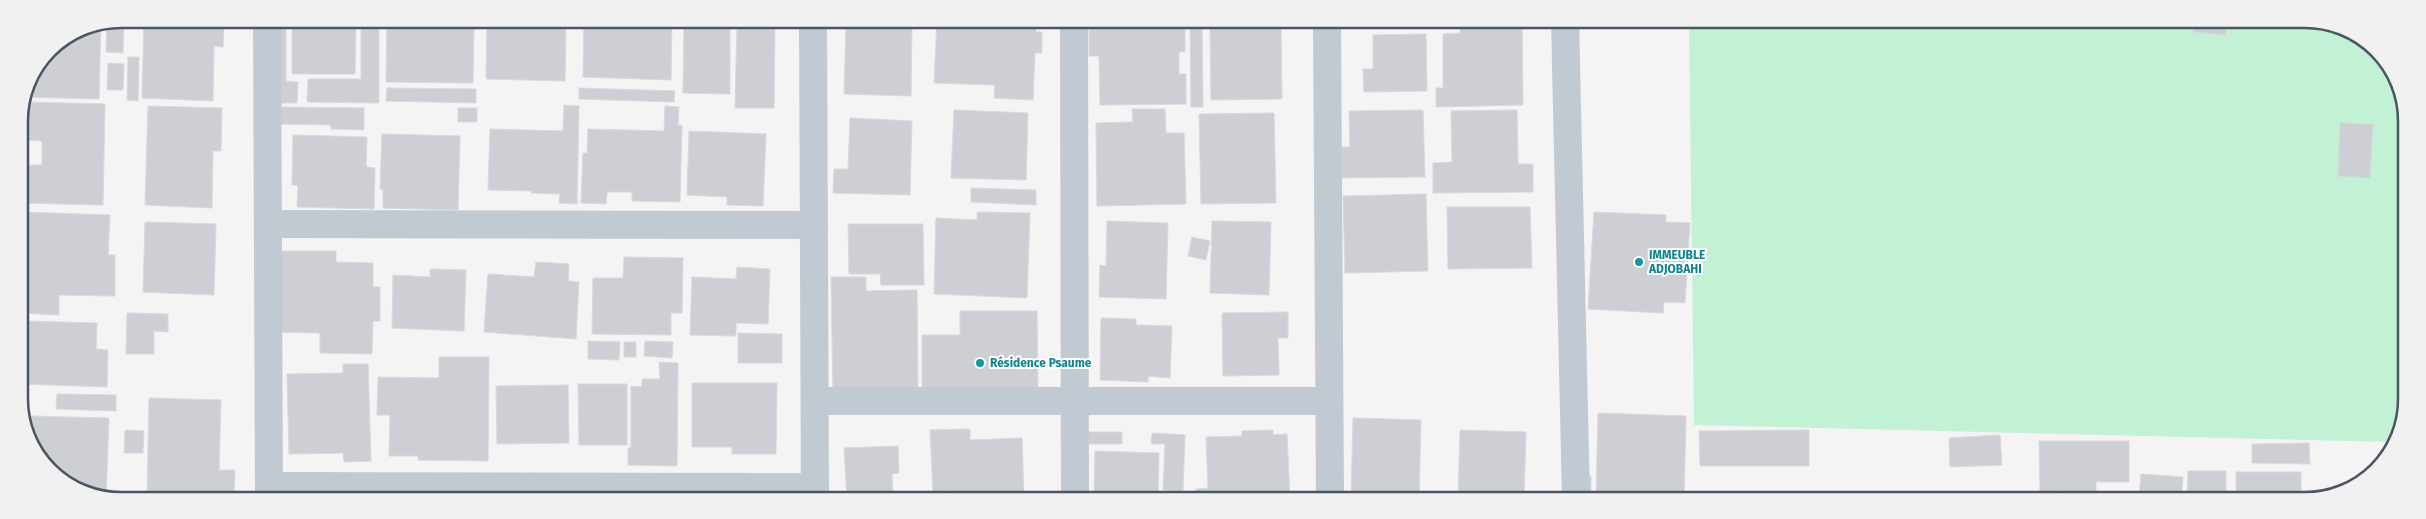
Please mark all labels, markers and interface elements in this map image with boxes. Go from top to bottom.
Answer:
place label: IMMEUBLE ADJOBAHI [1648,248,1705,276]
marker: IMMEUBLE ADJOBAHI [1633,256,1645,268]
place label: Résidence Psaume [990,356,1092,370]
marker: Résidence Psaume [974,357,986,369]

